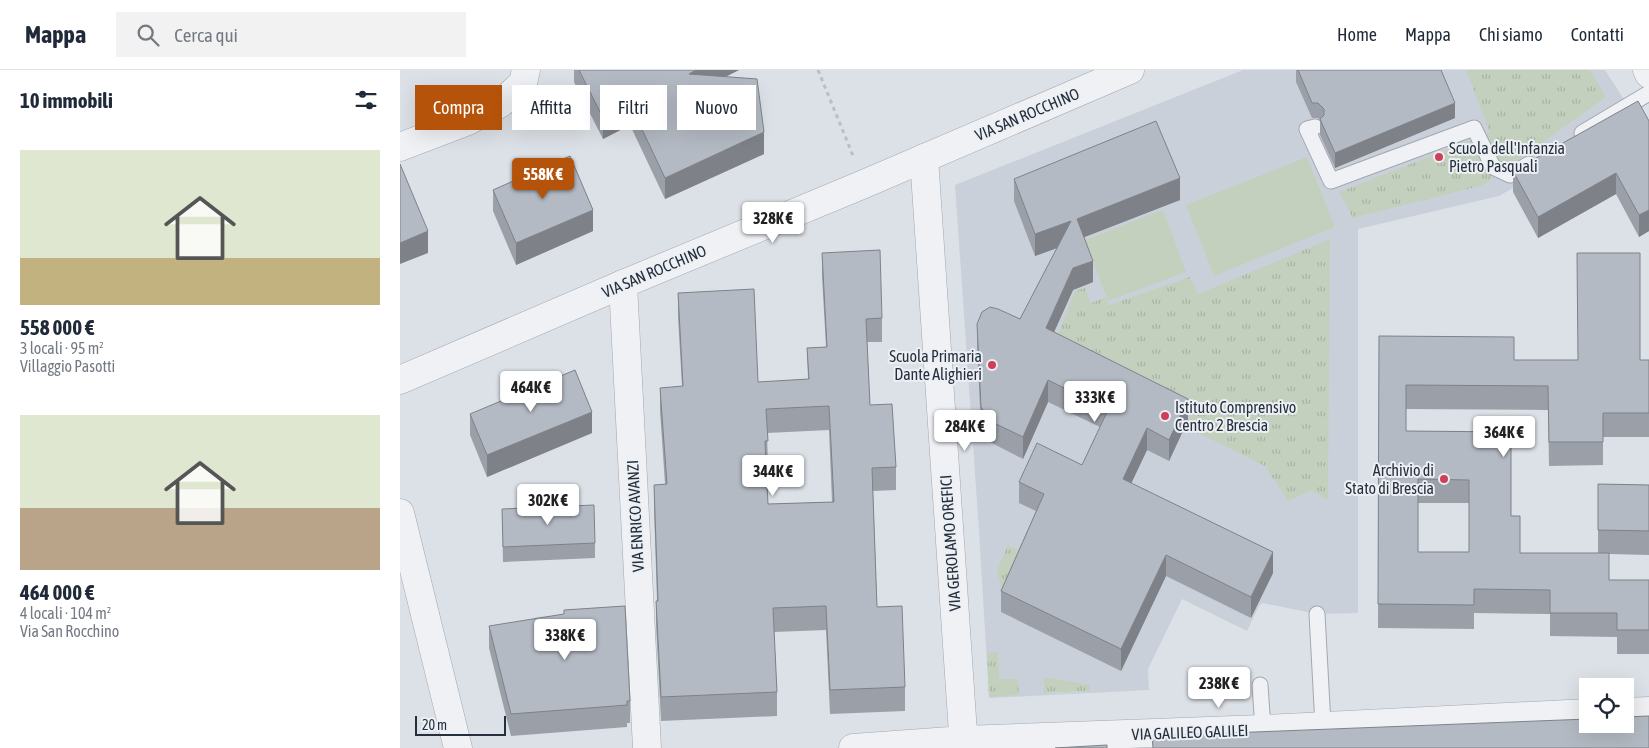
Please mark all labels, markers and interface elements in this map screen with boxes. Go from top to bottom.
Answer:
search box [116,12,466,57]
text: Mappa [25,21,86,48]
icon: search [134,21,162,49]
text: Cerca qui [174,24,238,46]
text: Home [1337,24,1377,45]
text: Mappa [1405,24,1451,45]
text: Chi siamo [1479,24,1543,45]
text: Contatti [1571,24,1624,45]
street label: VIA SAN ROCCHINO [972,84,1082,144]
chip: Compra [415,85,502,130]
chip: Affitta [512,85,590,130]
chip: Filtri [600,85,667,130]
chip: Nuovo [677,85,756,130]
icon: filters [352,86,380,114]
text: 10 immobili [20,88,113,112]
place label: Scuola dell'Infanzia Pietro Pasquali [1449,139,1565,176]
marker: Scuola dell'Infanzia Pietro Pasquali [1433,151,1445,163]
pin: 558K € [502,158,584,200]
text: 558K € [523,165,563,183]
icon: home [155,183,245,273]
pin: 328K € [732,202,814,244]
text: 328K € [753,209,793,227]
street label: VIA SAN ROCCHINO [599,241,709,301]
text: 558 000 € [20,315,94,339]
text: 3 locali · 95 m² [20,339,104,357]
place label: Scuola Primaria Dante Alighieri [889,347,982,384]
text: Villaggio Pasotti [20,357,115,375]
marker: Scuola Primaria Dante Alighieri [986,359,998,371]
pin: 464K € [490,370,572,413]
text: 464K € [511,378,551,396]
pin: 333K € [1054,380,1136,423]
text: 333K € [1075,388,1115,406]
place label: Istituto Comprensivo Centro 2 Brescia [1175,398,1296,434]
pin: 284K € [924,410,1006,452]
marker: Istituto Comprensivo Centro 2 Brescia [1159,410,1171,422]
pin: 364K € [1463,416,1545,458]
text: 284K € [945,417,985,435]
text: 364K € [1484,423,1524,441]
icon: home [155,448,245,538]
pin: 344K € [732,454,814,497]
street label: VIA ENRICO AVANZI [623,459,647,573]
place label: Archivio di Stato di Brescia [1345,461,1434,497]
text: 344K € [753,462,793,480]
marker: Archivio di Stato di Brescia [1438,473,1450,485]
street label: VIA GEROLAMO OREFICI [936,474,964,612]
pin: 302K € [507,484,589,526]
text: 302K € [528,491,568,509]
text: 464 000 € [20,580,94,604]
text: 4 locali · 104 m² [20,604,111,622]
pin: 338K € [524,618,606,661]
text: Via San Rocchino [20,622,119,640]
text: 338K € [545,626,585,644]
pin: 238K € [1178,666,1260,709]
text: 238K € [1199,674,1239,692]
map controls [1579,678,1634,733]
button: locate [1579,678,1634,733]
scale bar [415,713,506,736]
text: 20 m [422,717,447,733]
street label: VIA GALILEO GALILEI [1131,721,1249,743]

